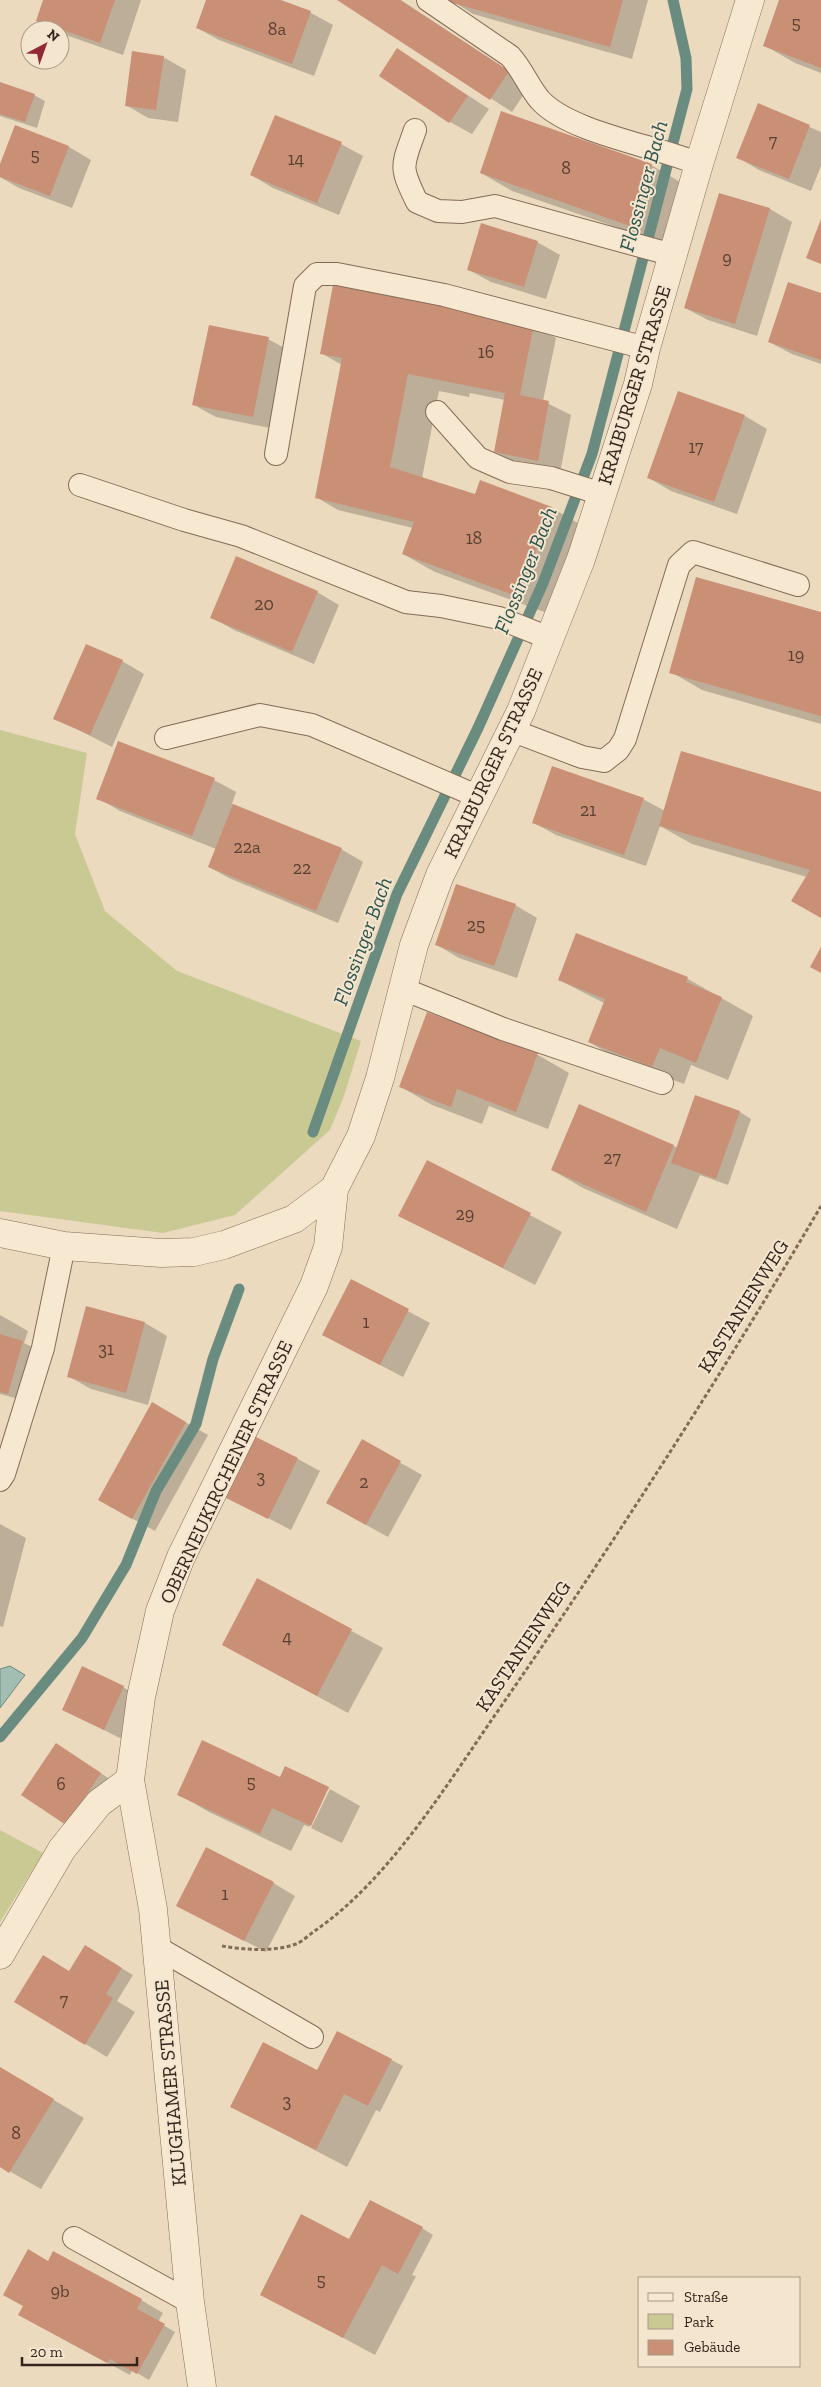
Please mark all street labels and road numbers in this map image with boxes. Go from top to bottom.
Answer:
street label: KRAIBURGER STRASSE [592,282,676,488]
street label: KRAIBURGER STRASSE [438,664,548,862]
street label: KASTANIENWEG [692,1235,794,1377]
street label: OBERNEUKIRCHENER STRASSE [154,1337,298,1607]
street label: KASTANIENWEG [470,1576,576,1716]
street label: KLUGHAMER STRASSE [149,1979,191,2187]

